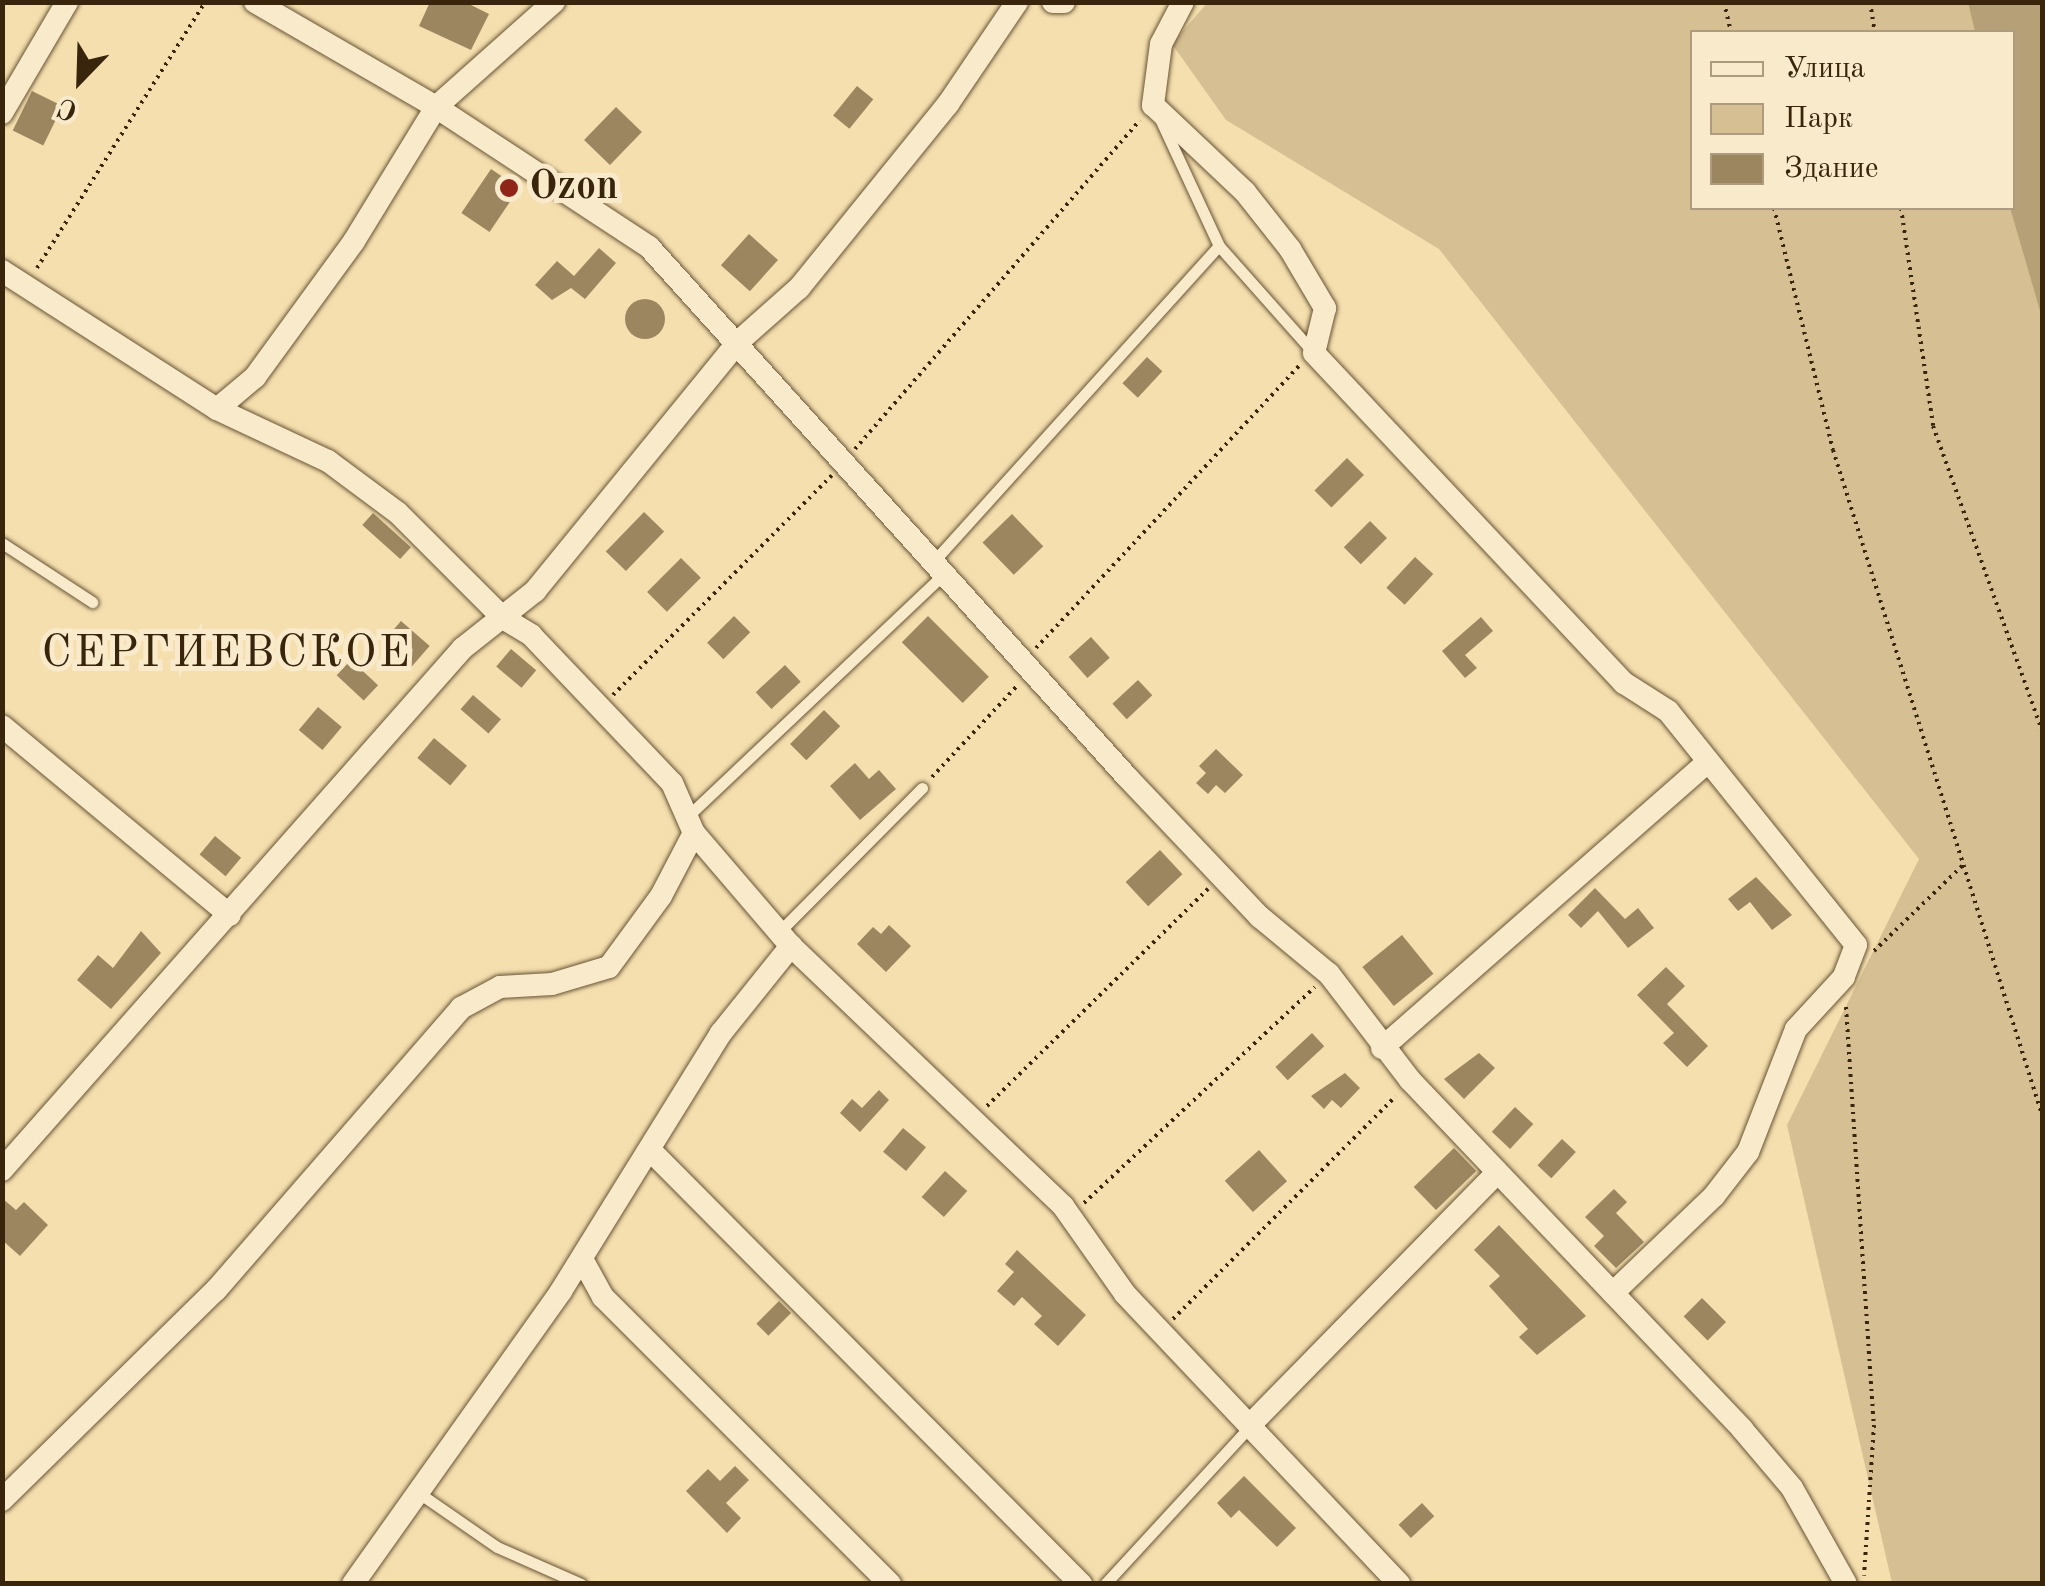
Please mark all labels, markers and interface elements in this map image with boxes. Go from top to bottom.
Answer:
north arrow [30,30,130,130]
legend [1690,30,2015,210]
text: Улица [1784,54,1865,84]
text: С [54,91,82,124]
text: Парк [1784,104,1853,134]
text: Здание [1784,154,1879,184]
place label: Ozon [529,164,618,212]
marker: Ozon [498,177,520,199]
district label: СЕРГИЕВСКОЕ [42,628,412,682]

